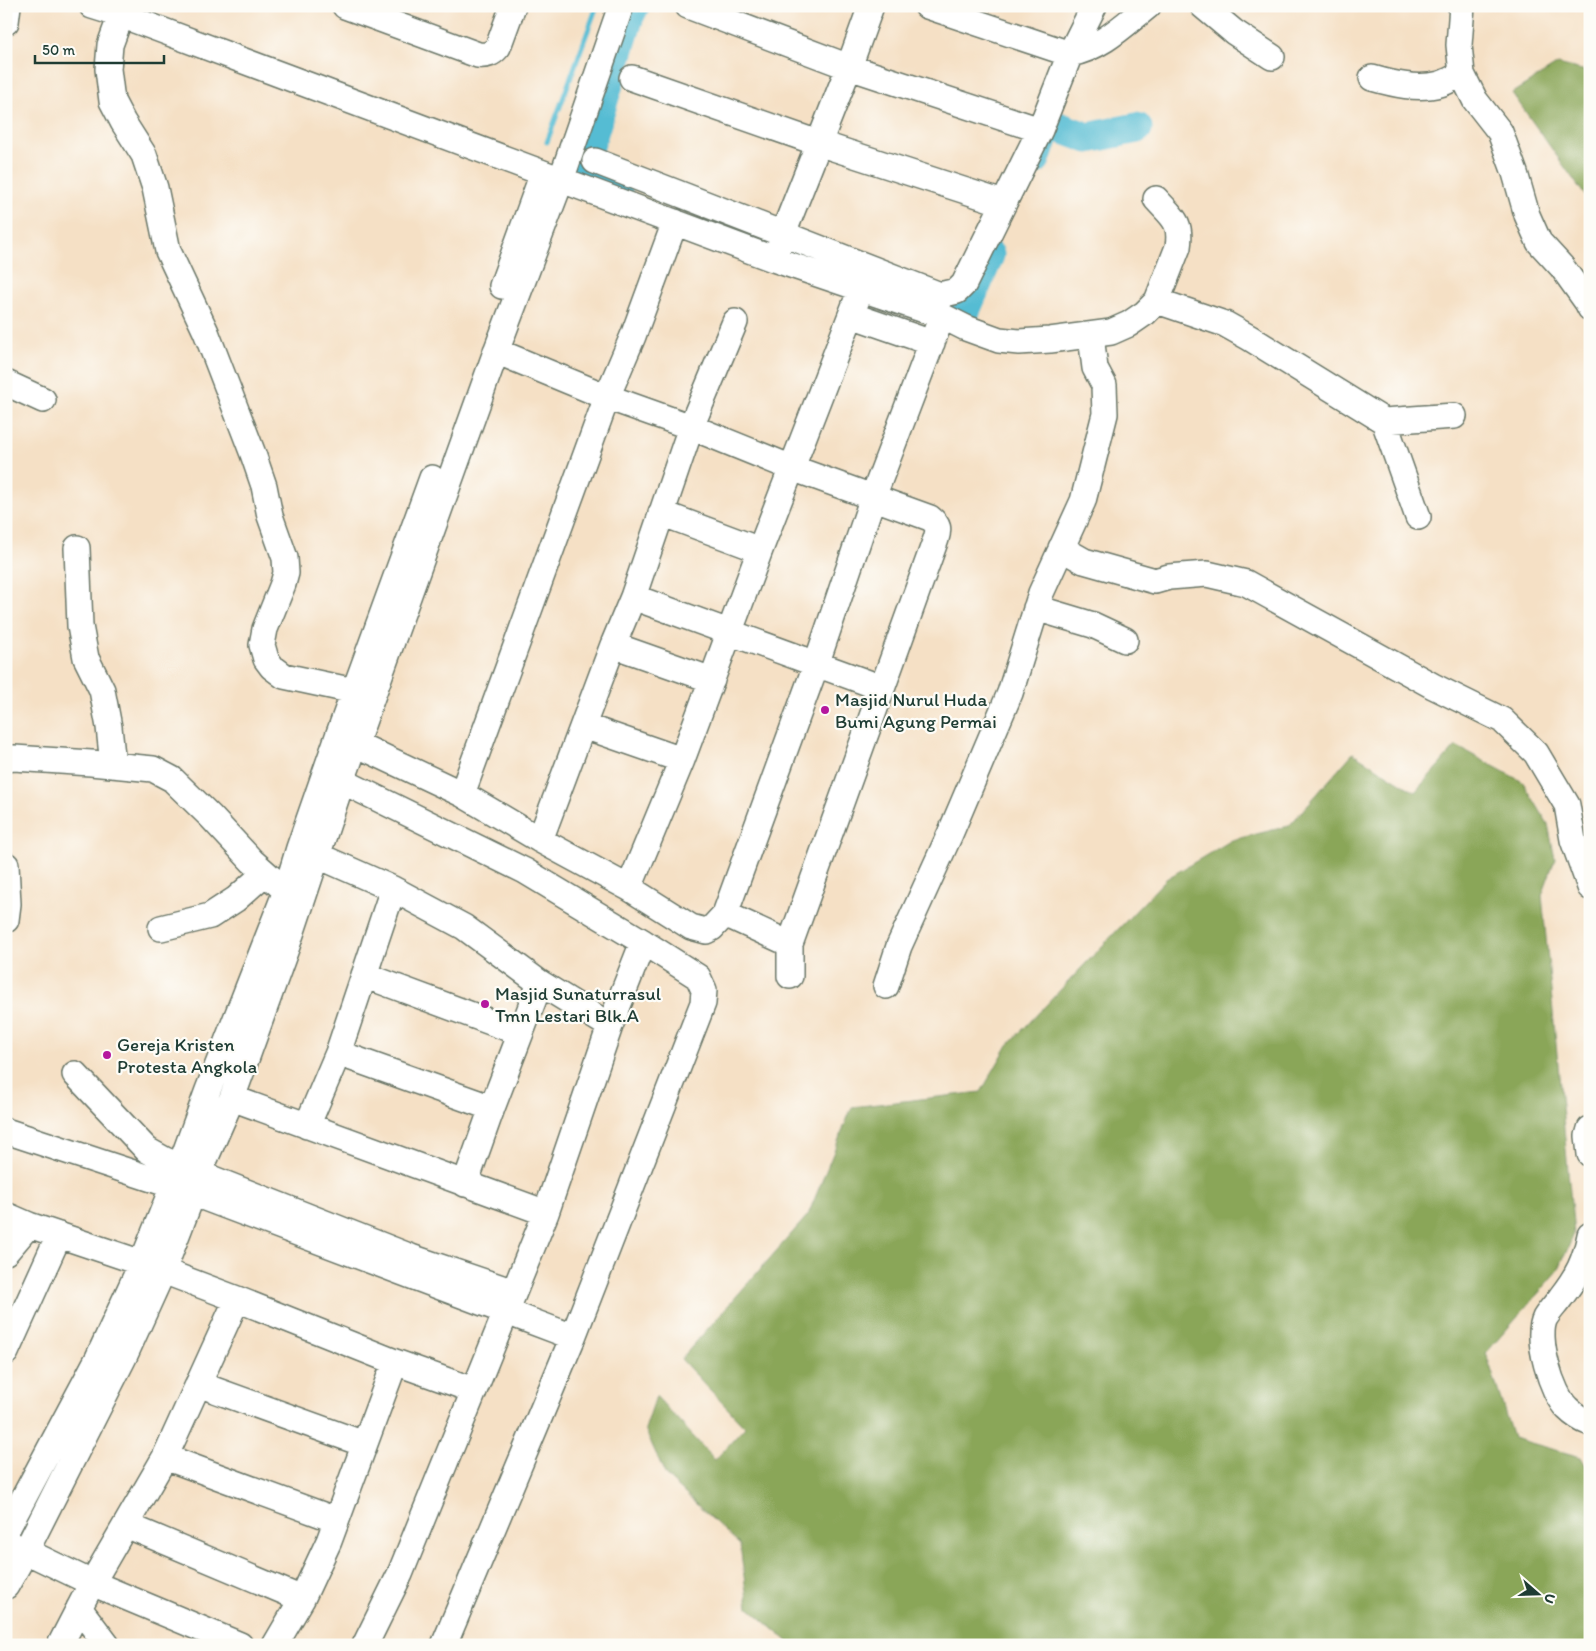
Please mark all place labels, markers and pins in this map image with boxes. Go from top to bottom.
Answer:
place label: Masjid Nurul Huda Bumi Agung Permai [835,688,997,733]
marker: Masjid Nurul Huda Bumi Agung Permai [819,704,831,716]
place label: Masjid Sunaturrasul Tmn Lestari Blk.A [495,982,662,1027]
marker: Masjid Sunaturrasul Tmn Lestari Blk.A [479,998,491,1010]
place label: Gereja Kristen Protesta Angkola [117,1033,257,1078]
marker: Gereja Kristen Protesta Angkola [101,1049,113,1061]

